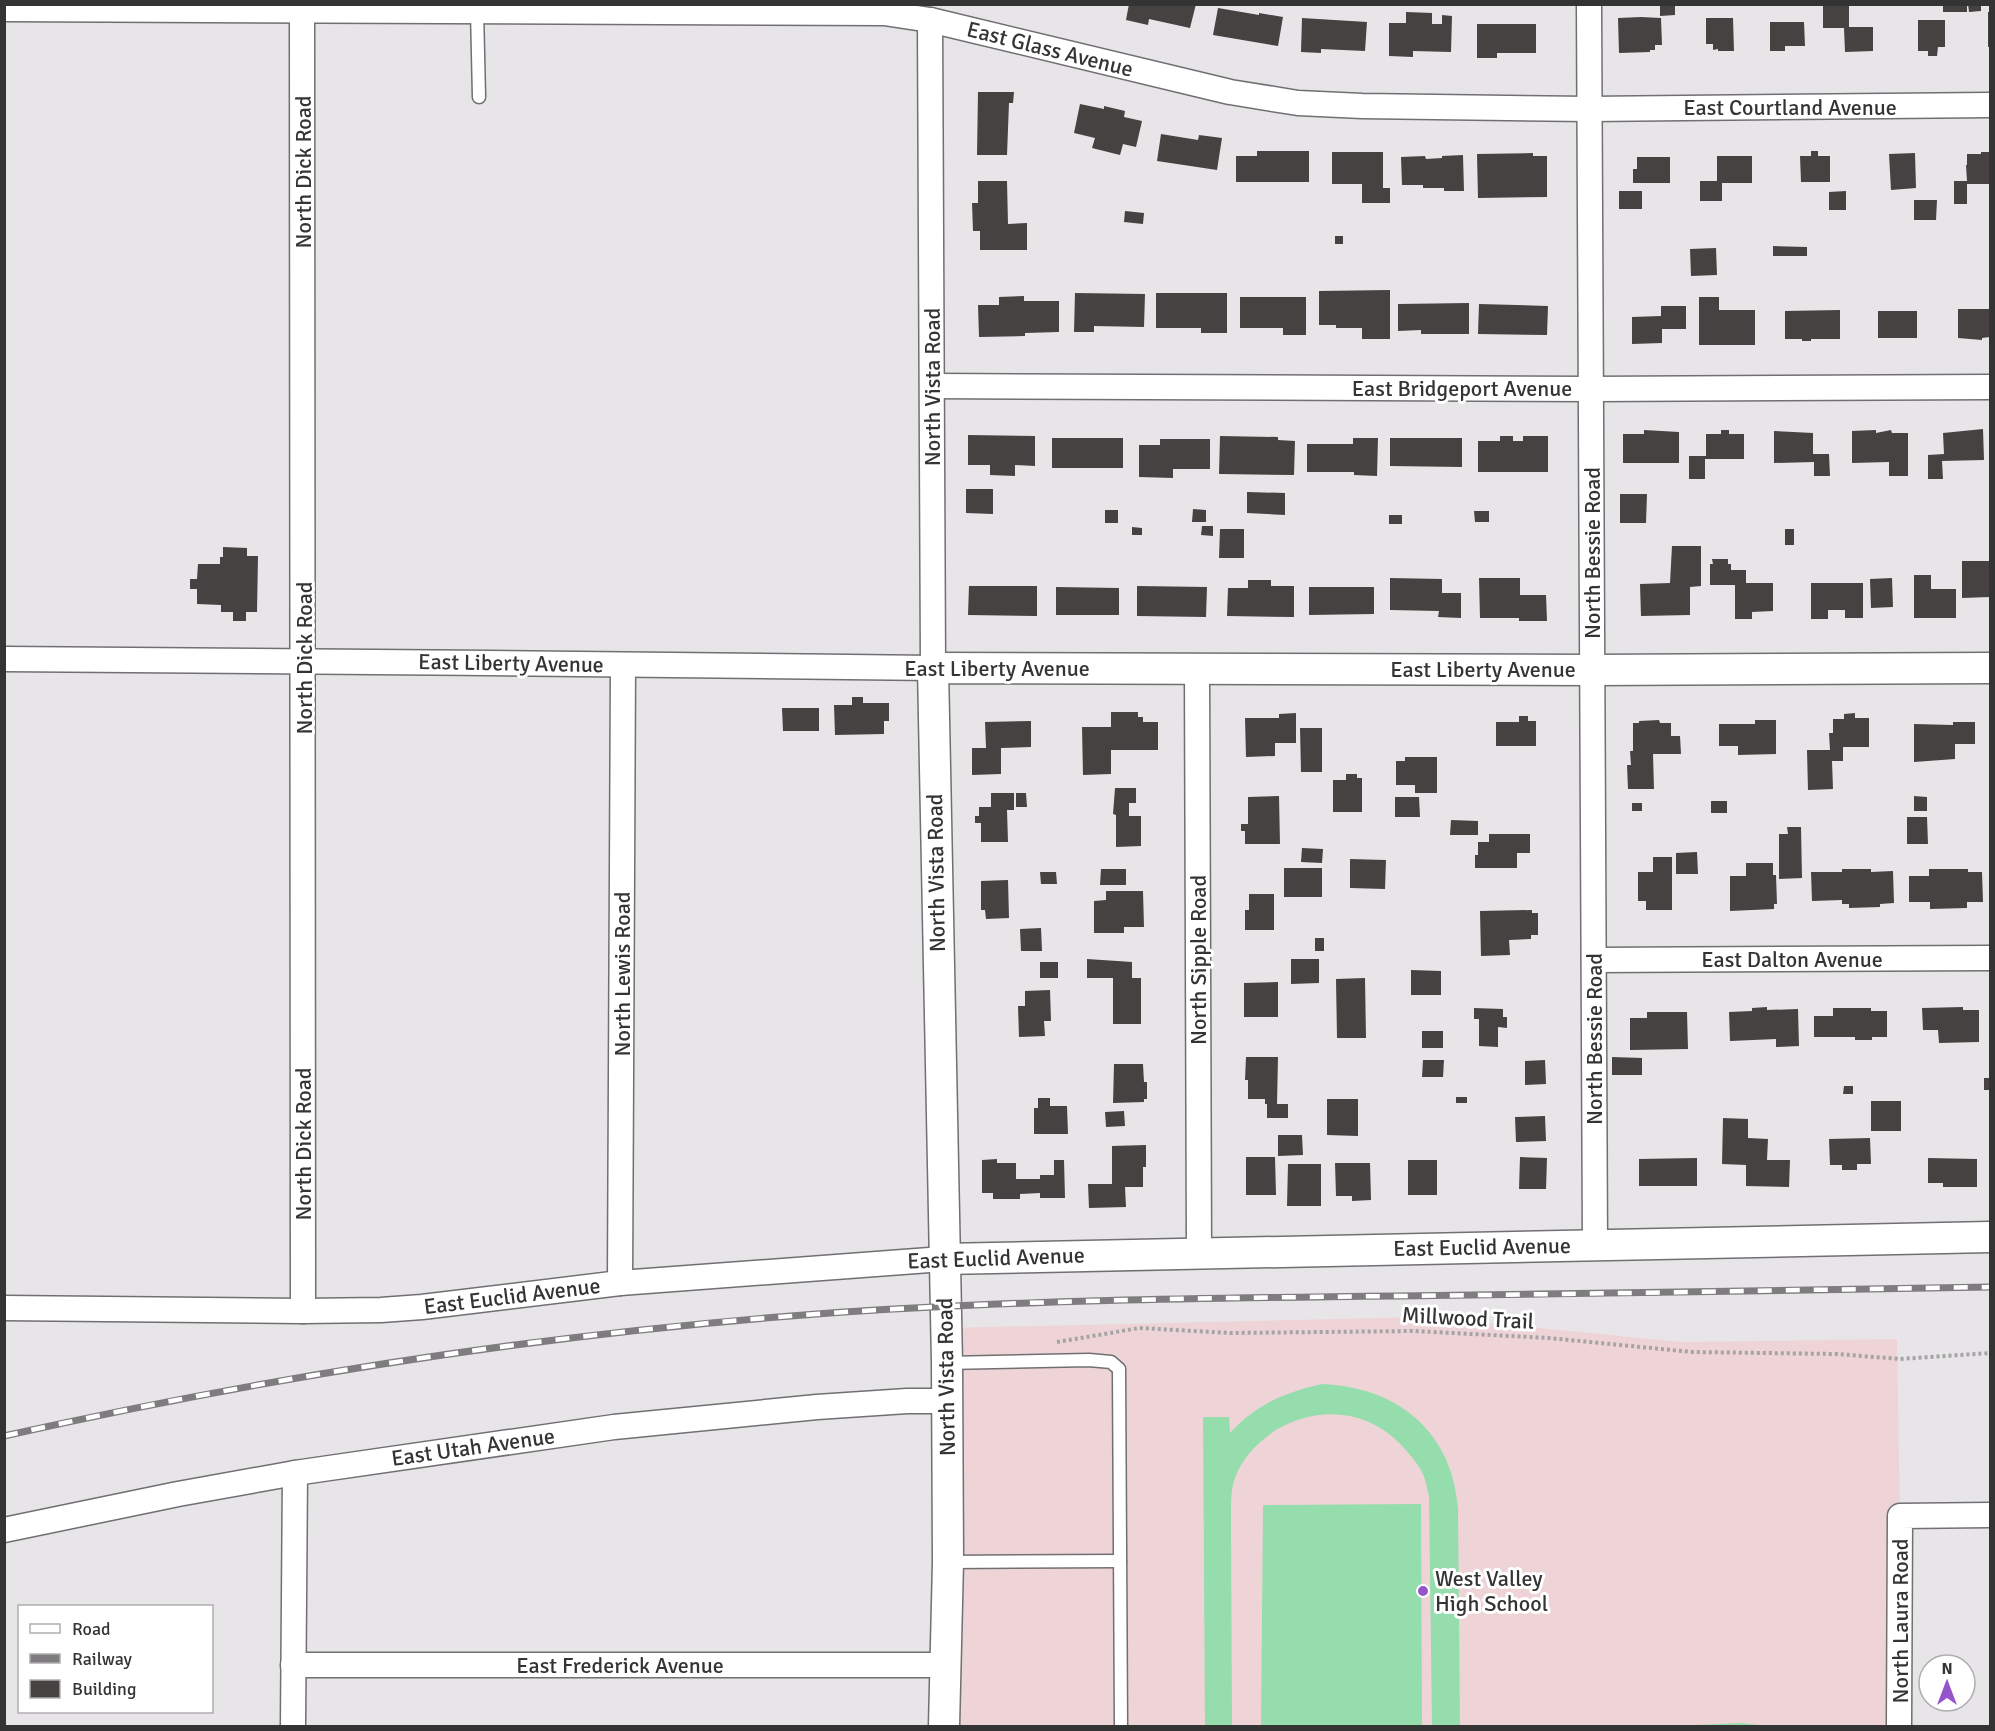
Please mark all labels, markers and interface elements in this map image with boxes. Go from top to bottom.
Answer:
street label: East Glass Avenue [964,15,1136,83]
street label: East Courtland Avenue [1683,94,1897,121]
street label: North Dick Road [290,95,317,249]
street label: North Vista Road [919,308,946,466]
street label: East Bridgeport Avenue [1352,375,1572,402]
street label: North Bessie Road [1579,467,1606,639]
street label: North Dick Road [291,581,318,735]
street label: East Liberty Avenue [418,648,604,678]
street label: East Liberty Avenue [904,655,1090,682]
street label: East Liberty Avenue [1390,656,1576,683]
street label: North Vista Road [921,794,951,952]
street label: North Sipple Road [1185,875,1212,1045]
street label: North Lewis Road [609,892,636,1056]
street label: East Dalton Avenue [1701,946,1883,973]
street label: North Bessie Road [1581,953,1608,1125]
street label: North Dick Road [290,1067,317,1221]
street label: East Euclid Avenue [1393,1232,1571,1262]
street label: East Euclid Avenue [907,1241,1085,1275]
street label: East Euclid Avenue [422,1272,602,1320]
street label: North Vista Road [931,1298,961,1456]
street label: Millwood Trail [1401,1301,1535,1335]
street label: East Utah Avenue [390,1422,556,1472]
street label: North Laura Road [1887,1539,1914,1703]
place label: West Valley High School [1435,1565,1548,1617]
marker: West Valley High School [1416,1584,1430,1598]
legend [18,1605,213,1713]
text: Road [72,1618,111,1640]
text: Railway [72,1648,133,1670]
street label: East Frederick Avenue [516,1652,724,1679]
north arrow [1917,1653,1977,1713]
text: N [1941,1659,1953,1679]
text: Building [72,1678,136,1700]

